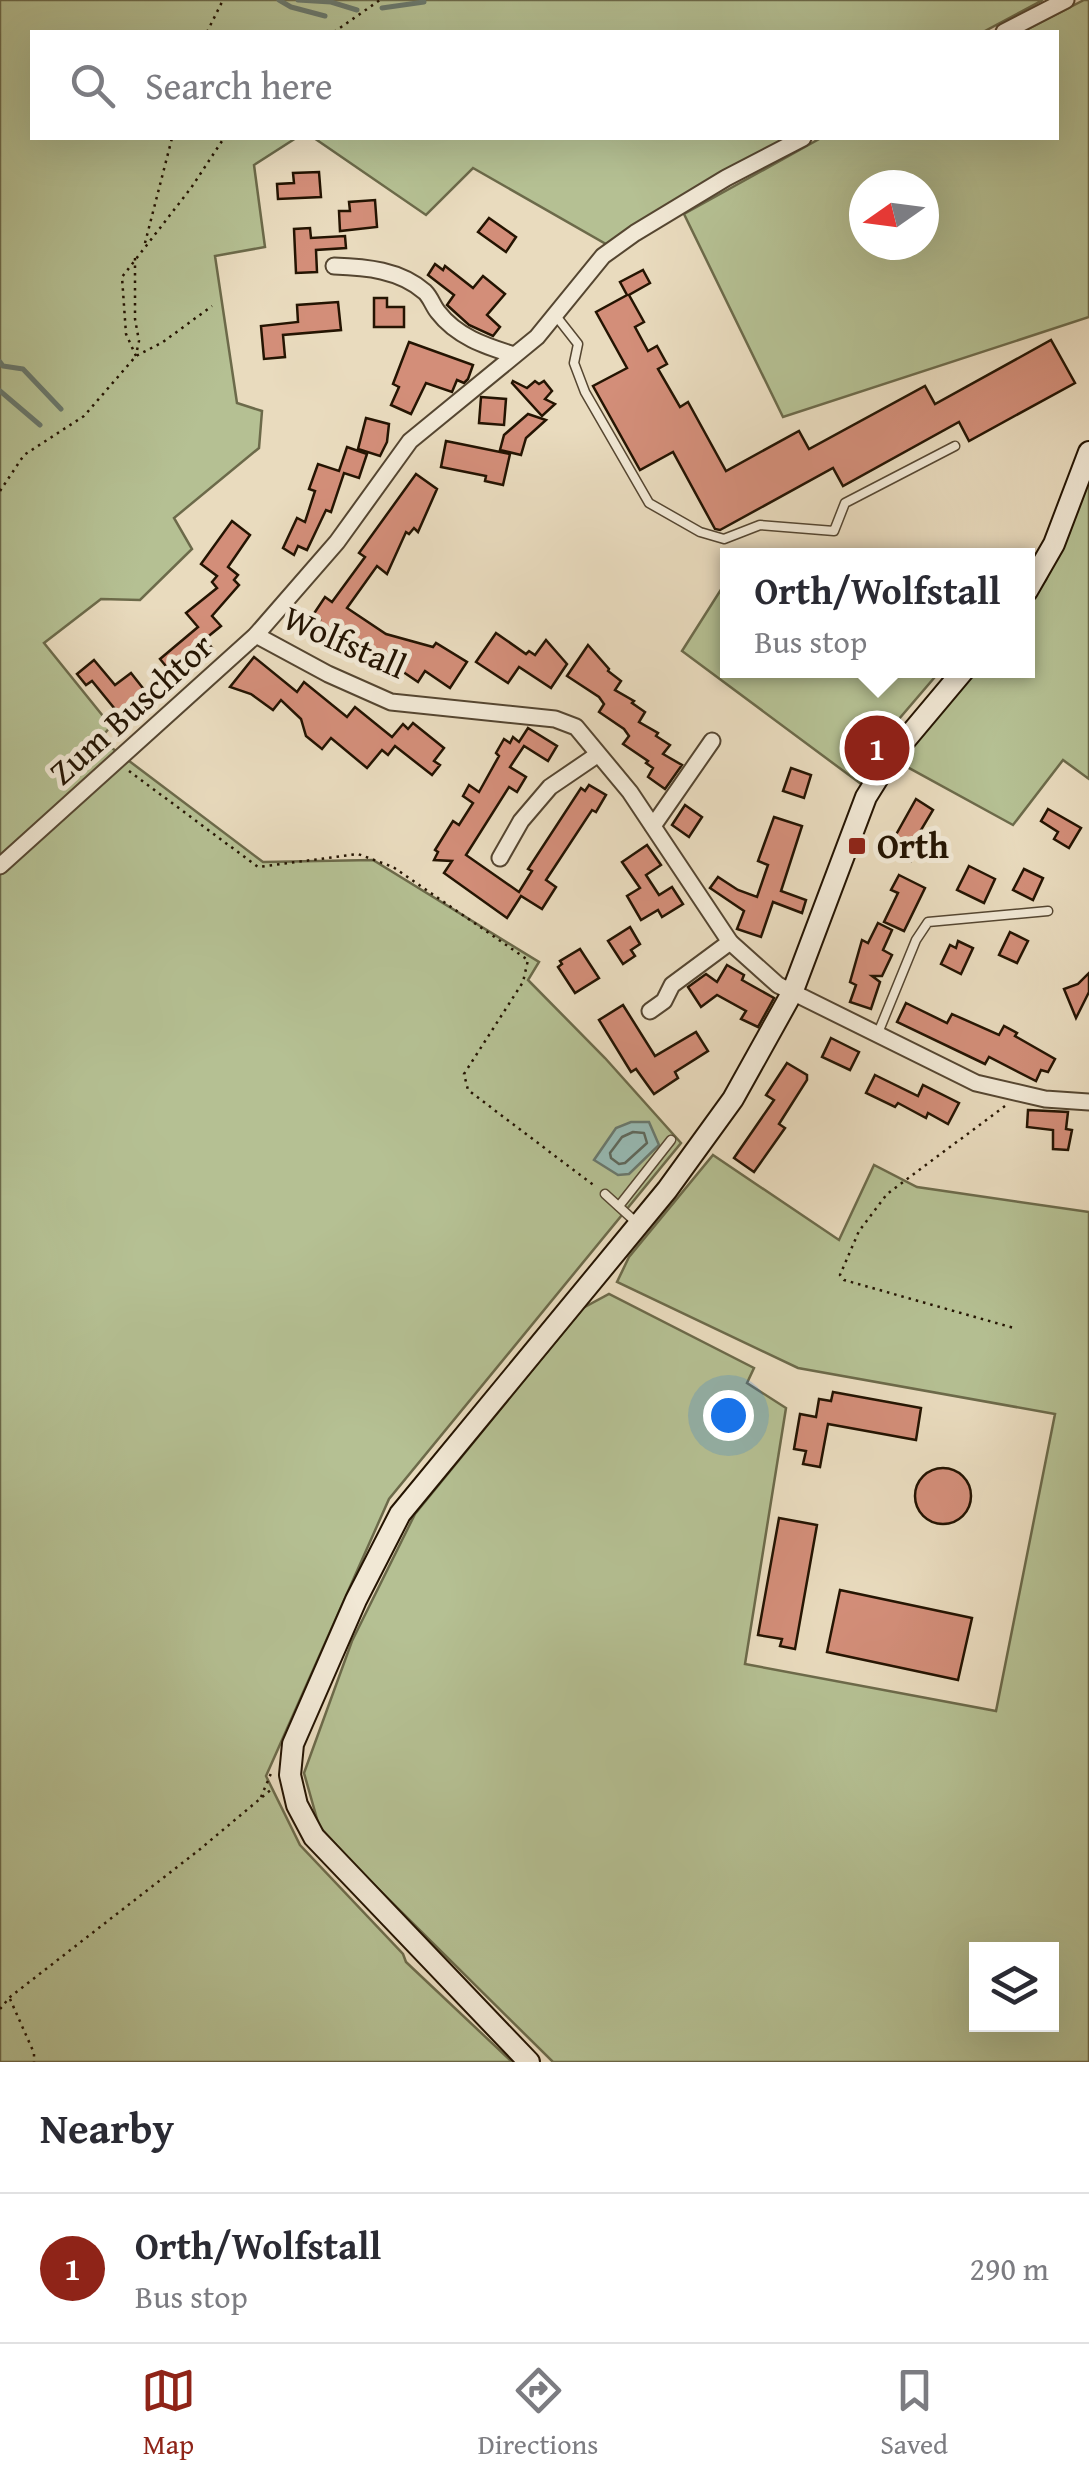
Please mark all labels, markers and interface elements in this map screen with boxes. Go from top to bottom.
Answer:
search box [30,30,1059,140]
text: Search here [145,57,333,113]
icon: search [65,58,120,113]
north arrow [849,170,939,260]
popup [720,548,1035,678]
text: Orth/Wolfstall [754,562,1001,618]
street label: Wolfstall [276,592,415,691]
text: Bus stop [754,618,867,665]
street label: Zum Buschtor [37,621,224,796]
pin: 1 [844,710,910,786]
place label: Orth [877,820,949,871]
marker: Orth [846,835,868,857]
your location [703,1390,754,1441]
map controls [969,1942,1059,2032]
button: layers [969,1942,1059,2032]
text: Nearby [40,2097,174,2158]
text: Orth/Wolfstall [135,2217,381,2273]
text: 1 [64,2245,81,2292]
text: 290 m [970,2245,1049,2292]
text: Bus stop [135,2273,248,2320]
tab: Map [141,2363,196,2464]
tab: Directions [478,2363,598,2464]
tab: Saved [880,2363,948,2464]

